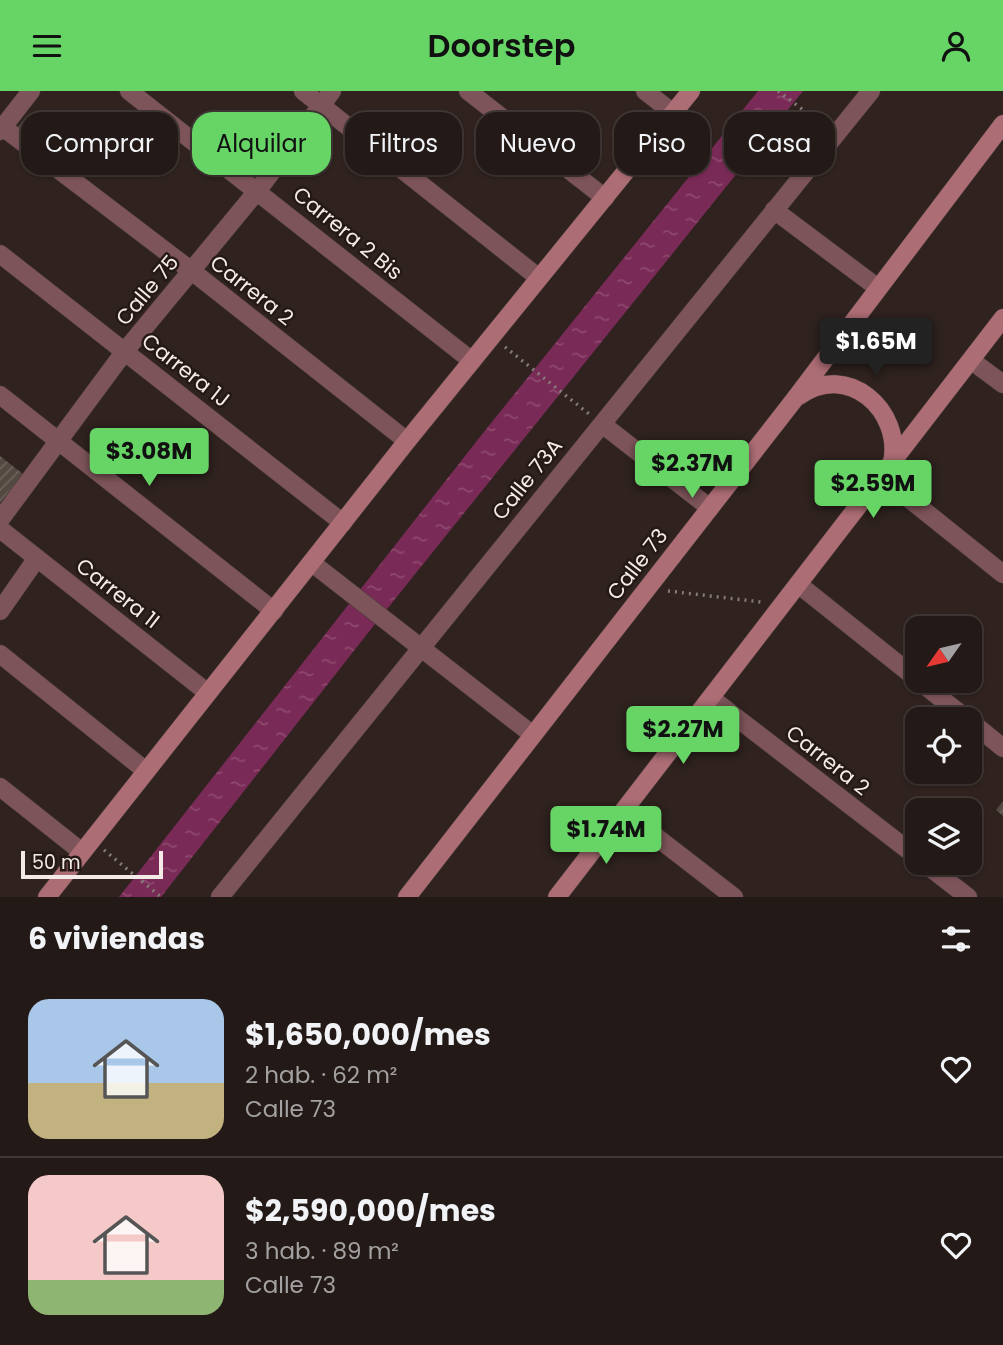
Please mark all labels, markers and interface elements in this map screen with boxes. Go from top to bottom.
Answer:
text: Doorstep [427,23,576,68]
icon: menu [28,27,66,65]
icon: person [937,27,975,65]
chip: Comprar [21,112,178,175]
chip: Alquilar [192,112,331,175]
chip: Filtros [345,112,462,175]
chip: Nuevo [476,112,600,175]
chip: Piso [614,112,710,175]
chip: Casa [724,112,835,175]
street label: Carrera 2 Bis [287,180,409,286]
street label: Calle 75 [109,248,185,332]
street label: Carrera 2 [204,248,300,332]
pin: $1.65M [819,319,933,378]
text: $1.65M [836,325,916,357]
street label: Carrera 1J [136,326,236,414]
pin: $3.08M [92,429,206,488]
street label: Calle 73A [485,432,569,526]
text: $3.08M [106,435,192,467]
pin: $2.37M [635,441,749,500]
text: $2.37M [651,447,733,479]
pin: $2.59M [816,461,930,520]
text: $2.59M [831,467,915,499]
street label: Calle 73 [600,522,674,606]
street label: Carrera 1I [70,551,166,635]
north arrow [905,616,982,693]
map controls [905,616,982,875]
pin: $2.27M [626,707,740,766]
button: locate [905,707,982,784]
text: $2.27M [642,713,724,745]
street label: Carrera 2 [780,718,876,802]
button: layers [905,798,982,875]
pin: $1.74M [549,807,663,866]
text: $1.74M [566,813,646,845]
scale bar [21,848,163,880]
text: 50 m [32,849,81,876]
text: 6 viviendas [28,917,205,960]
icon: filters [937,920,975,958]
text: $1,650,000/mes [245,1013,491,1056]
icon: home [84,1027,168,1111]
icon: heart [937,1050,975,1088]
text: 2 hab. · 62 m² [245,1059,397,1091]
text: Calle 73 [245,1093,336,1125]
text: $2,590,000/mes [245,1189,496,1232]
icon: home [84,1203,168,1287]
icon: heart [937,1226,975,1264]
text: 3 hab. · 89 m² [245,1235,399,1267]
text: Calle 73 [245,1269,336,1301]

